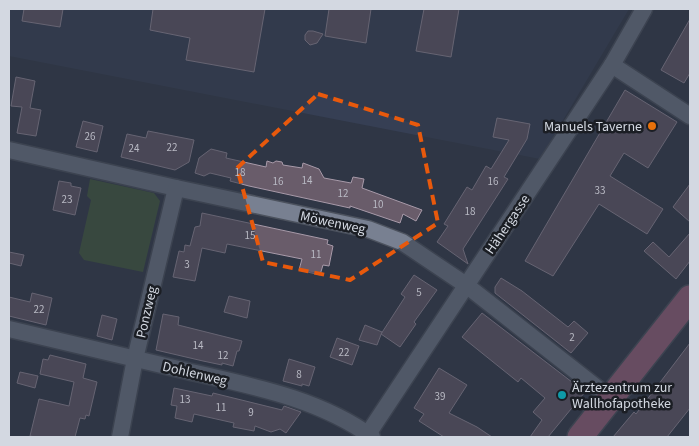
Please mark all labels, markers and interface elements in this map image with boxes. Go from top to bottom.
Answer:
place label: Manuels Taverne [544,117,642,137]
marker: Manuels Taverne [646,120,658,132]
house number: 26 [85,129,96,144]
house number: 22 [167,140,177,155]
house number: 24 [129,141,140,156]
house number: 18 [235,165,246,180]
house number: 14 [302,173,313,188]
house number: 16 [273,174,284,189]
house number: 16 [488,174,499,189]
house number: 33 [595,183,605,198]
house number: 12 [338,186,348,201]
street label: Hähergasse [481,191,535,258]
house number: 23 [62,192,72,207]
house number: 10 [373,197,383,212]
house number: 18 [465,204,476,219]
street label: Möwenweg [298,206,367,240]
house number: 15 [245,228,255,243]
house number: 11 [311,247,321,262]
house number: 3 [184,257,190,272]
street label: Ponzweg [131,284,163,340]
house number: 5 [416,285,422,300]
house number: 22 [34,302,44,317]
house number: 2 [569,330,575,345]
house number: 14 [193,338,204,353]
house number: 22 [339,345,349,360]
house number: 12 [218,348,228,363]
street label: Dohlenweg [160,357,229,391]
house number: 8 [296,367,302,382]
place label: Ärztezentrum zur Wallhofapotheke [572,378,672,414]
house number: 39 [435,389,445,404]
marker: Ärztezentrum zur Wallhofapotheke [556,389,568,401]
house number: 13 [180,392,190,407]
house number: 11 [216,400,226,415]
house number: 9 [248,405,254,420]

